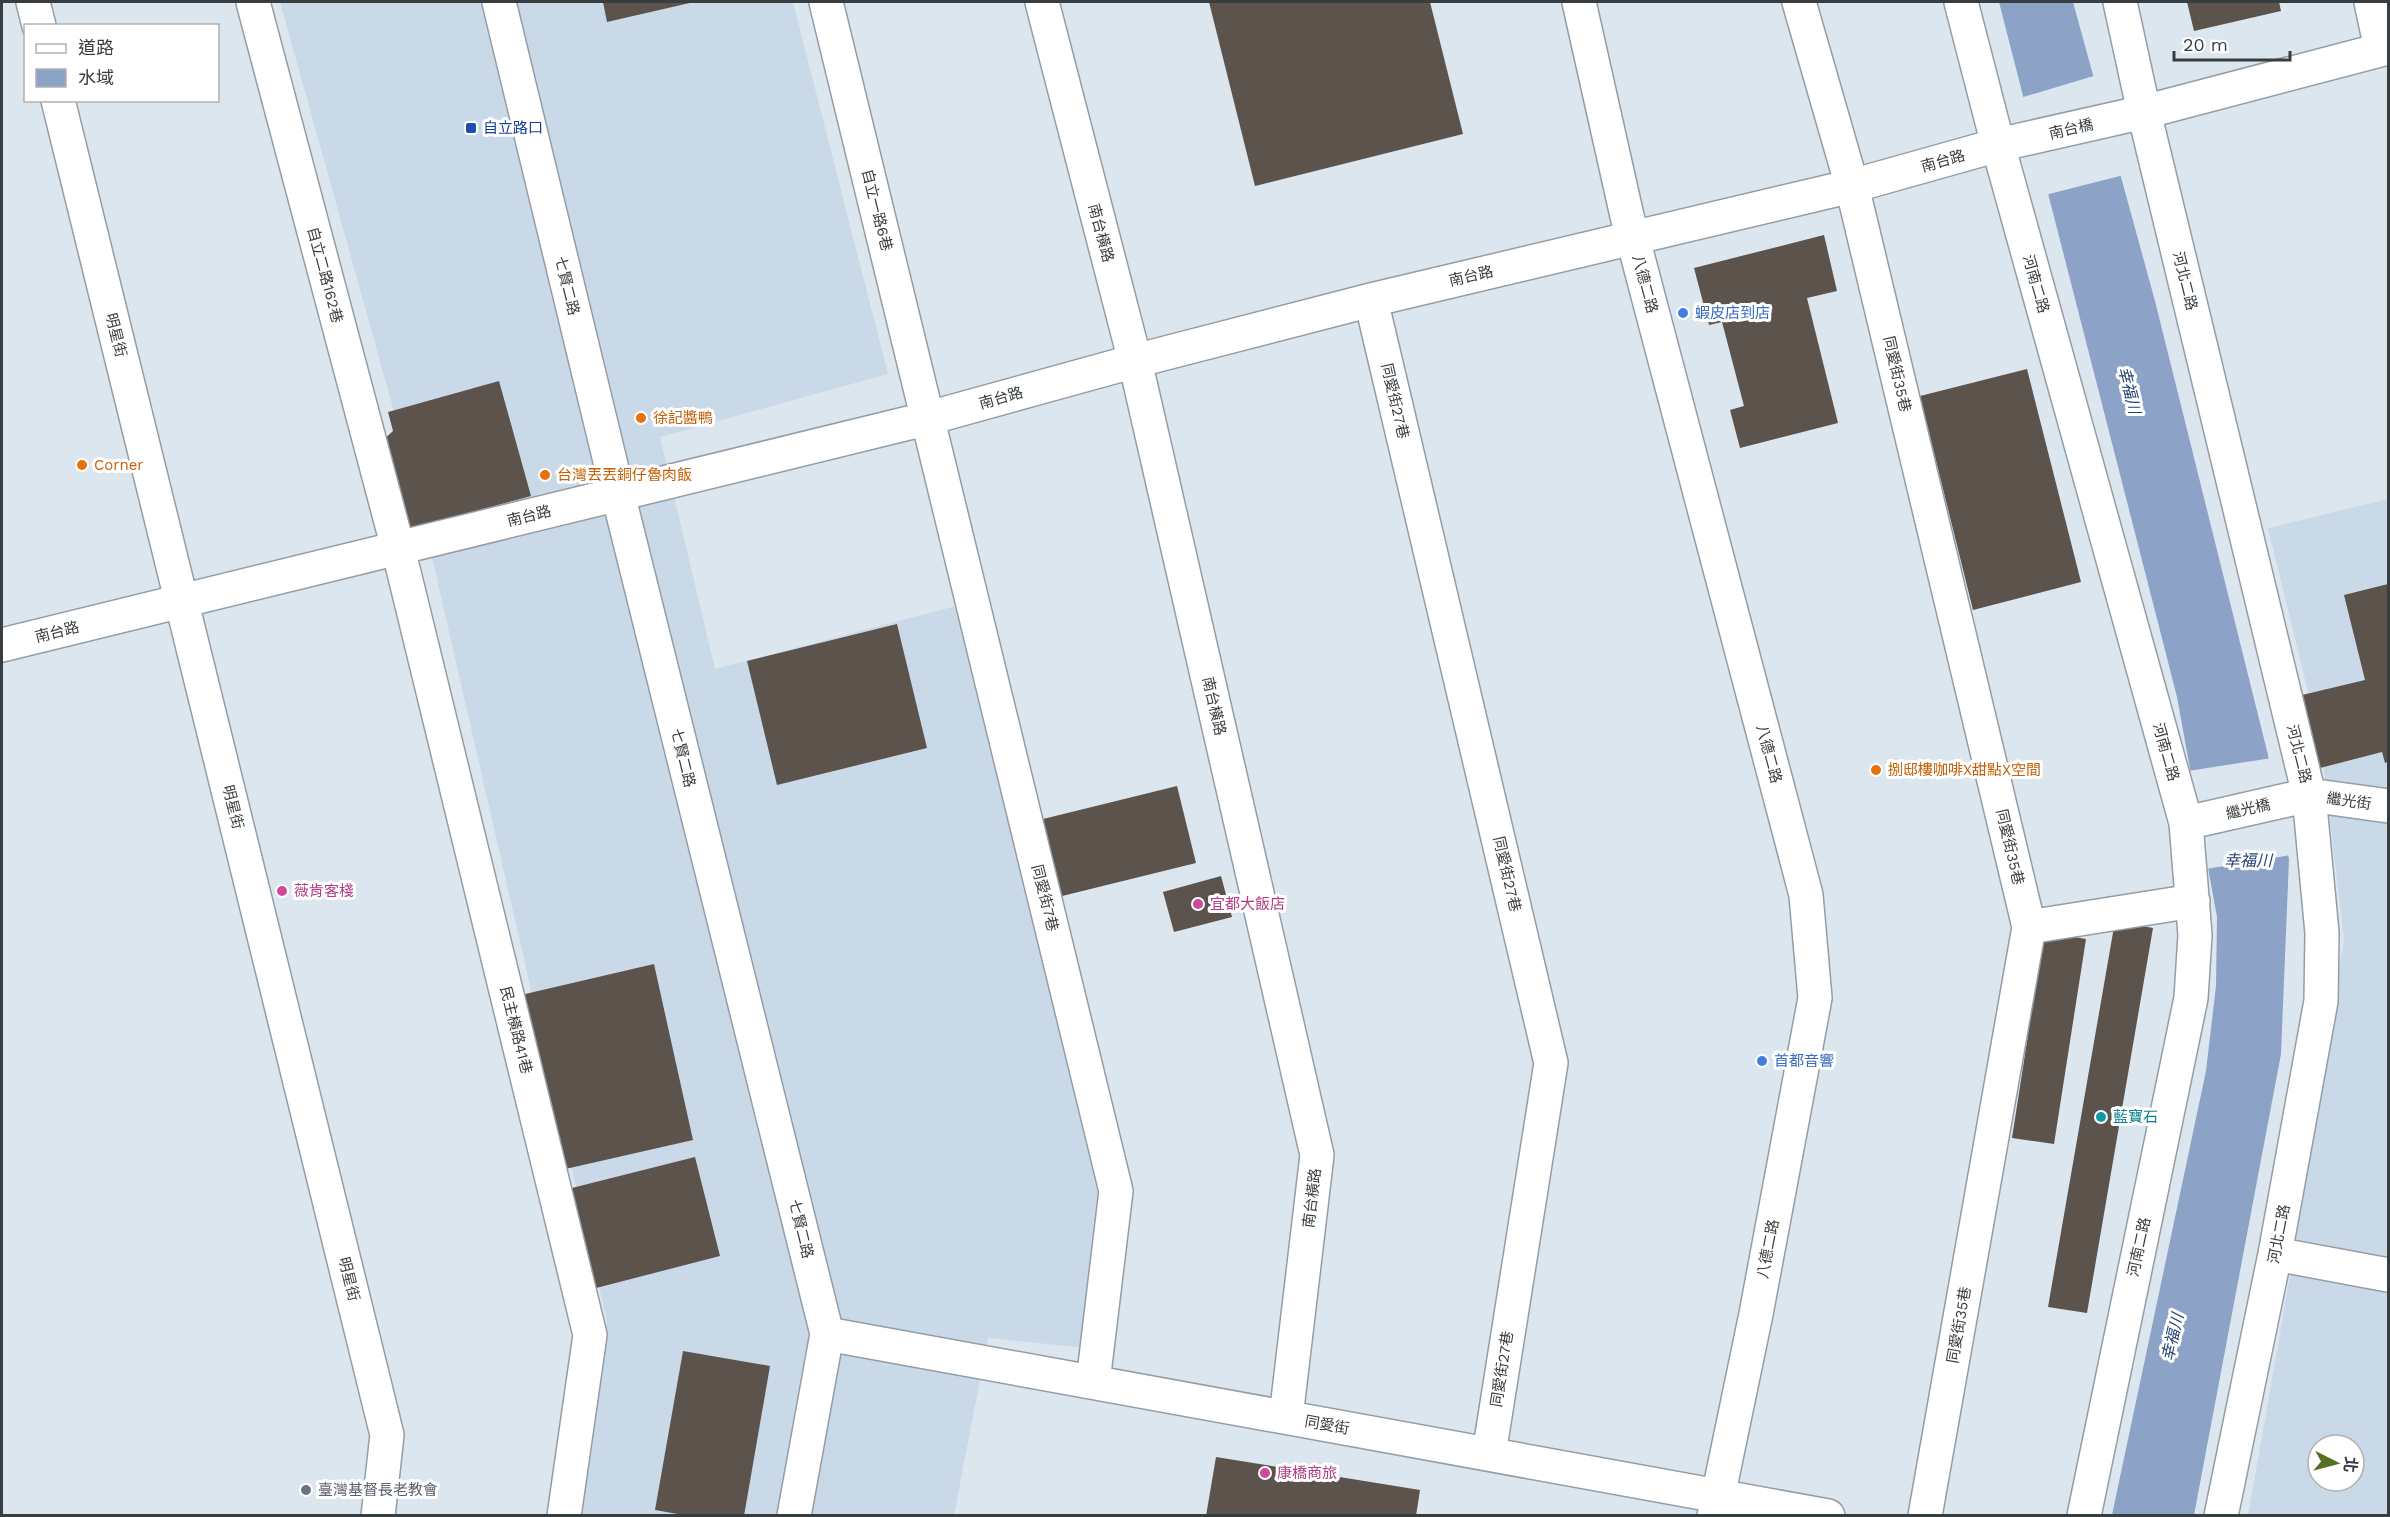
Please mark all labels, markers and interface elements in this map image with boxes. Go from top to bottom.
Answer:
legend [24,24,219,102]
scale bar [2174,24,2290,62]
text: 20 m [2183,34,2228,55]
text: 道路 [78,37,114,58]
text: 水域 [78,67,114,88]
street label: 南台橋 [2047,115,2095,143]
place label: 自立路口 [483,119,543,137]
marker: 自立路口 [464,121,478,135]
street label: 南台路 [1919,146,1967,176]
street label: 自立一路6巷 [858,167,896,253]
street label: 南台橫路 [1085,202,1117,264]
street label: 自立二路162巷 [304,225,346,325]
street label: 河北二路 [2169,250,2201,312]
street label: 八德二路 [1629,253,1661,315]
street label: 河南二路 [2019,253,2053,315]
street label: 七賢二路 [551,255,583,317]
street label: 南台路 [1447,262,1495,290]
place label: 蝦皮店到店 [1695,304,1770,322]
marker: 蝦皮店到店 [1676,306,1690,320]
street label: 明星街 [102,311,130,359]
street label: 同愛街35巷 [1880,334,1914,414]
street label: 同愛街27巷 [1378,362,1412,440]
water label: 幸福川 [2114,365,2145,418]
street label: 南台路 [977,383,1025,413]
place label: 徐記醬鴨 [653,409,713,427]
marker: 徐記醬鴨 [634,411,648,425]
place label: Corner [94,456,143,474]
marker: Corner [75,458,89,472]
place label: 台灣丟丟銅仔魯肉飯 [557,466,692,484]
marker: 台灣丟丟銅仔魯肉飯 [538,468,552,482]
street label: 南台路 [505,502,553,530]
street label: 南台路 [33,618,81,646]
street label: 南台橫路 [1198,675,1230,737]
street label: 河南二路 [2149,721,2183,783]
street label: 八德二路 [1753,723,1785,785]
street label: 河北二路 [2283,723,2315,785]
street label: 七賢二路 [667,727,699,789]
place label: 捌邸樓咖啡X甜點X空間 [1888,761,2041,779]
marker: 捌邸樓咖啡X甜點X空間 [1869,763,1883,777]
street label: 明星街 [219,783,247,831]
street label: 繼光街 [2325,789,2373,813]
street label: 繼光橋 [2224,795,2272,823]
street label: 同愛街35巷 [1993,807,2027,887]
street label: 同愛街27巷 [1490,835,1524,913]
water label: 幸福川 [2224,851,2274,870]
street label: 同愛街7巷 [1028,863,1062,933]
place label: 薇肯客棧 [294,882,354,900]
marker: 薇肯客棧 [275,884,289,898]
place label: 宜都大飯店 [1210,895,1285,913]
marker: 宜都大飯店 [1191,897,1205,911]
street label: 民主橫路41巷 [496,984,536,1076]
place label: 首都音響 [1774,1052,1834,1070]
marker: 首都音響 [1755,1054,1769,1068]
place label: 藍寶石 [2113,1108,2158,1126]
marker: 藍寶石 [2094,1110,2108,1124]
street label: 南台橫路 [1299,1167,1325,1229]
street label: 七賢二路 [785,1198,817,1260]
street label: 河北二路 [2264,1203,2294,1265]
street label: 河南二路 [2124,1216,2154,1278]
street label: 八德二路 [1753,1218,1783,1280]
street label: 明星街 [335,1255,363,1303]
street label: 同愛街35巷 [1943,1285,1975,1365]
water label: 幸福川 [2158,1310,2188,1363]
street label: 同愛街27巷 [1487,1330,1517,1408]
street label: 同愛街 [1303,1412,1351,1438]
north arrow [2306,1433,2366,1493]
text: 北 [2340,1456,2361,1473]
place label: 康橋商旅 [1277,1464,1337,1482]
marker: 康橋商旅 [1258,1466,1272,1480]
place label: 臺灣基督長老教會 [318,1481,438,1499]
marker: 臺灣基督長老教會 [299,1483,313,1497]

